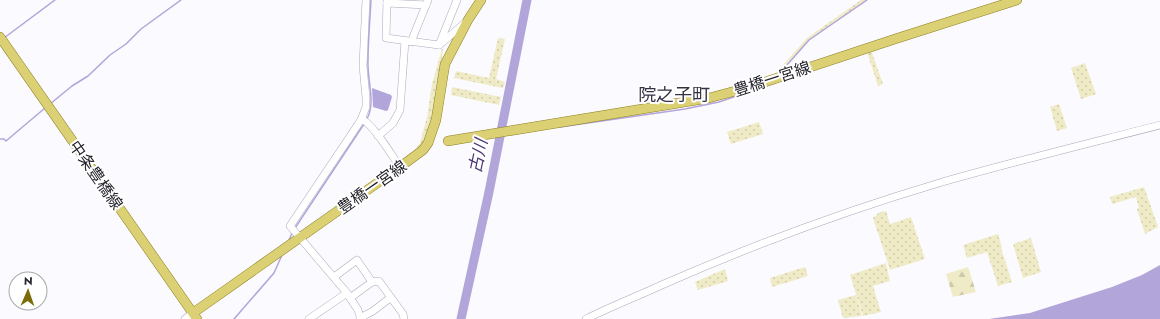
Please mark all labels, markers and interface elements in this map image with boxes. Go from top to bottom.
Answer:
street label: 豊橋一宮線 [730,56,814,102]
district label: 院之子町 [638,82,710,108]
water label: 古川 [463,135,494,175]
street label: 中条豊橋線 [64,136,128,214]
street label: 豊橋一宮線 [333,155,411,219]
north arrow [8,271,48,311]
text: N [24,273,33,289]

